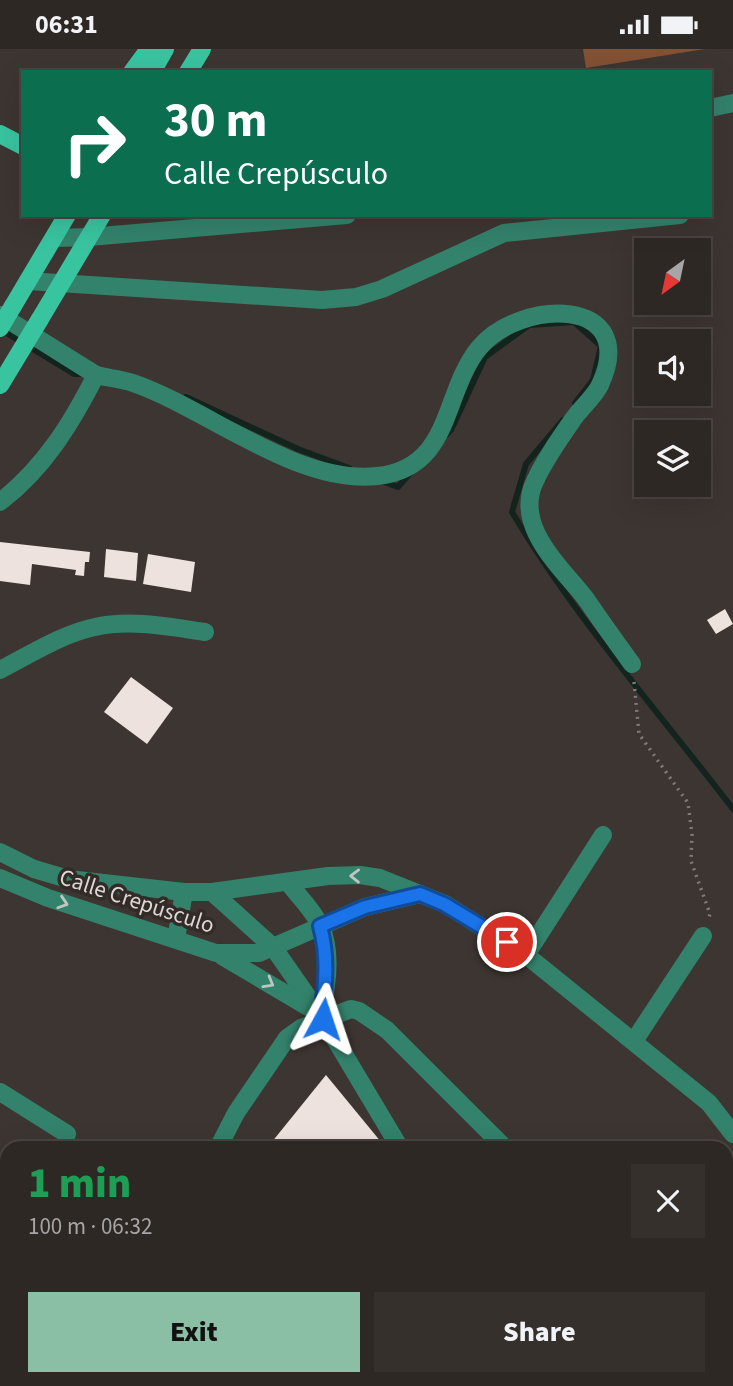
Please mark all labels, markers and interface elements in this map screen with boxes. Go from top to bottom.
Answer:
text: 06:31 [35,6,98,43]
text: 30 m [164,86,268,156]
icon: right [49,98,140,189]
text: Calle Crepúsculo [164,151,388,197]
north arrow [634,238,710,315]
map controls [634,238,711,497]
button: sound [634,329,711,406]
button: layers [634,420,711,497]
street label: Calle Crepúsculo [55,860,219,942]
one-way arrow [349,868,360,884]
one-way arrow [57,895,69,909]
pin [477,912,537,972]
icon: arrive [488,923,526,961]
one-way arrow [261,974,274,987]
position arrow [286,982,360,1056]
text: 1 min [28,1154,131,1214]
button: close [631,1164,705,1238]
text: 100 m · 06:32 [28,1210,152,1243]
button: Exit [28,1292,360,1372]
button: Share [374,1292,705,1372]

